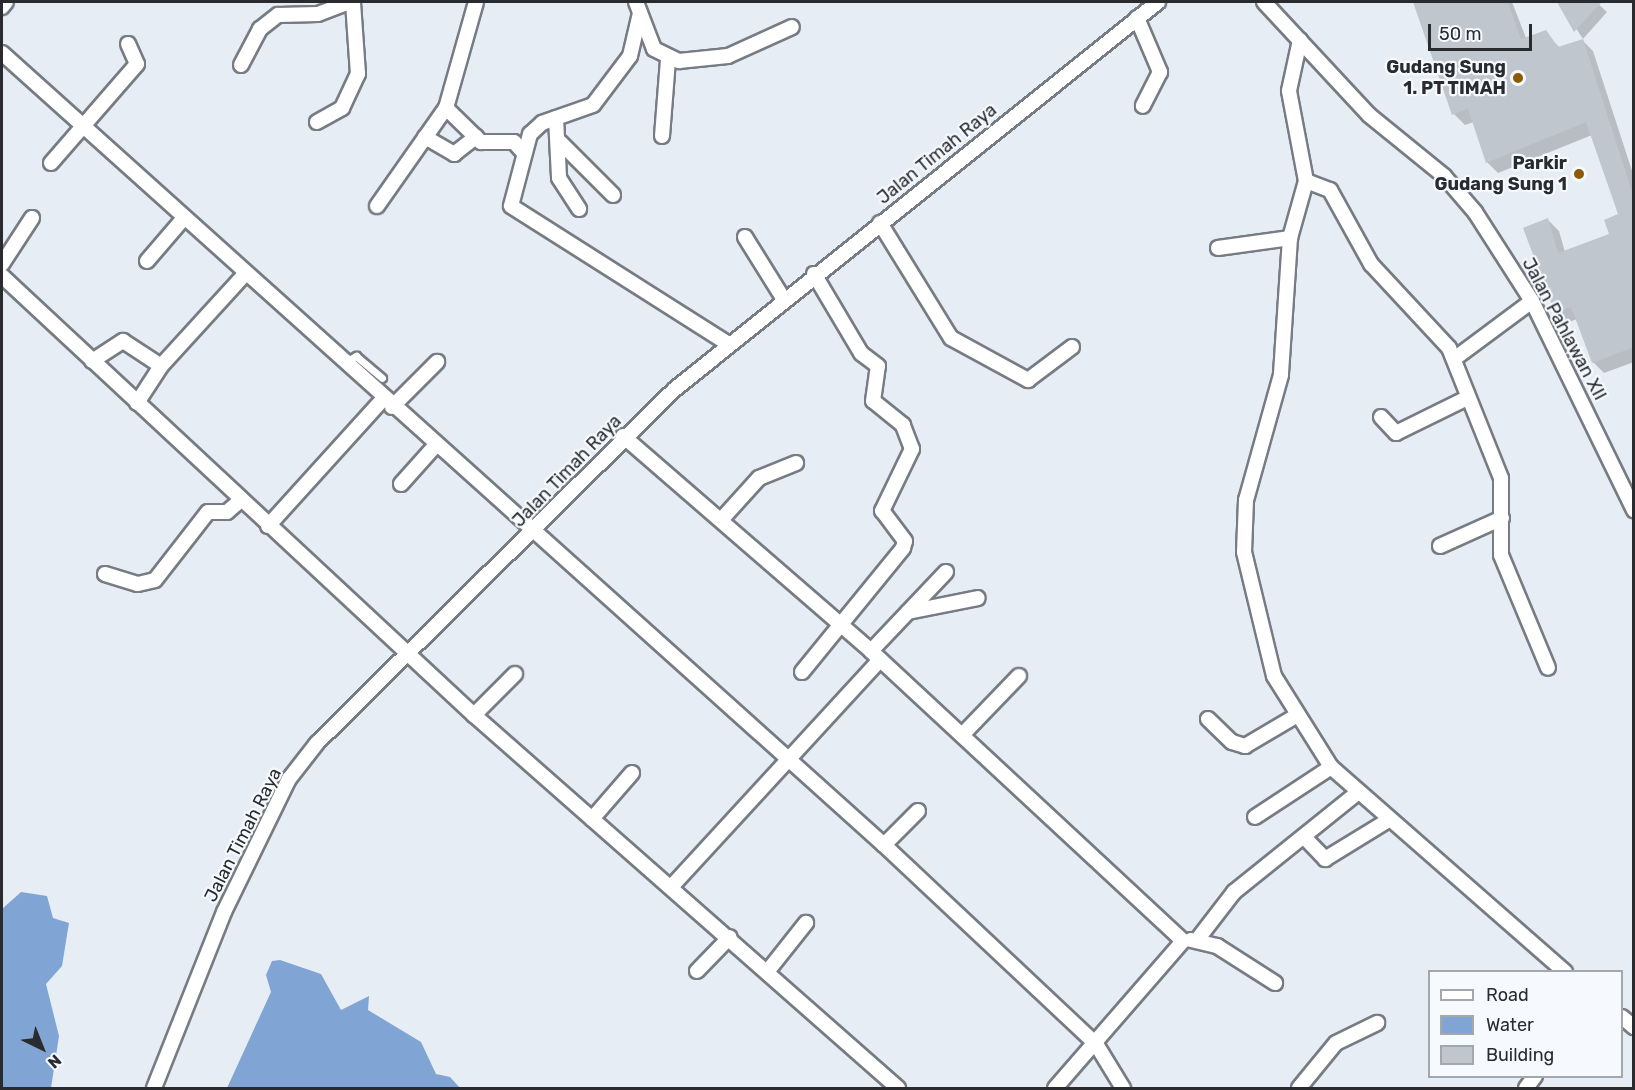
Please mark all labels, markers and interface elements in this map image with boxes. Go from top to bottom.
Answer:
scale bar [1431,12,1534,50]
text: 50 m [1439,23,1482,45]
place label: Gudang Sung 1. PT TIMAH [1386,57,1506,100]
marker: Gudang Sung 1. PT TIMAH [1511,71,1525,85]
street label: Jalan Timah Raya [873,99,1001,209]
place label: Parkir Gudang Sung 1 [1434,153,1567,195]
marker: Parkir Gudang Sung 1 [1572,167,1586,181]
street label: Jalan Pahlawan XII [1517,254,1611,404]
street label: Jalan Timah Raya [508,410,626,532]
street label: Jalan Timah Raya [200,764,286,906]
legend [1428,970,1623,1078]
text: Road [1486,984,1529,1006]
text: Water [1486,1014,1534,1036]
north arrow [12,1018,72,1078]
text: Building [1486,1044,1554,1066]
text: N [44,1051,65,1072]

